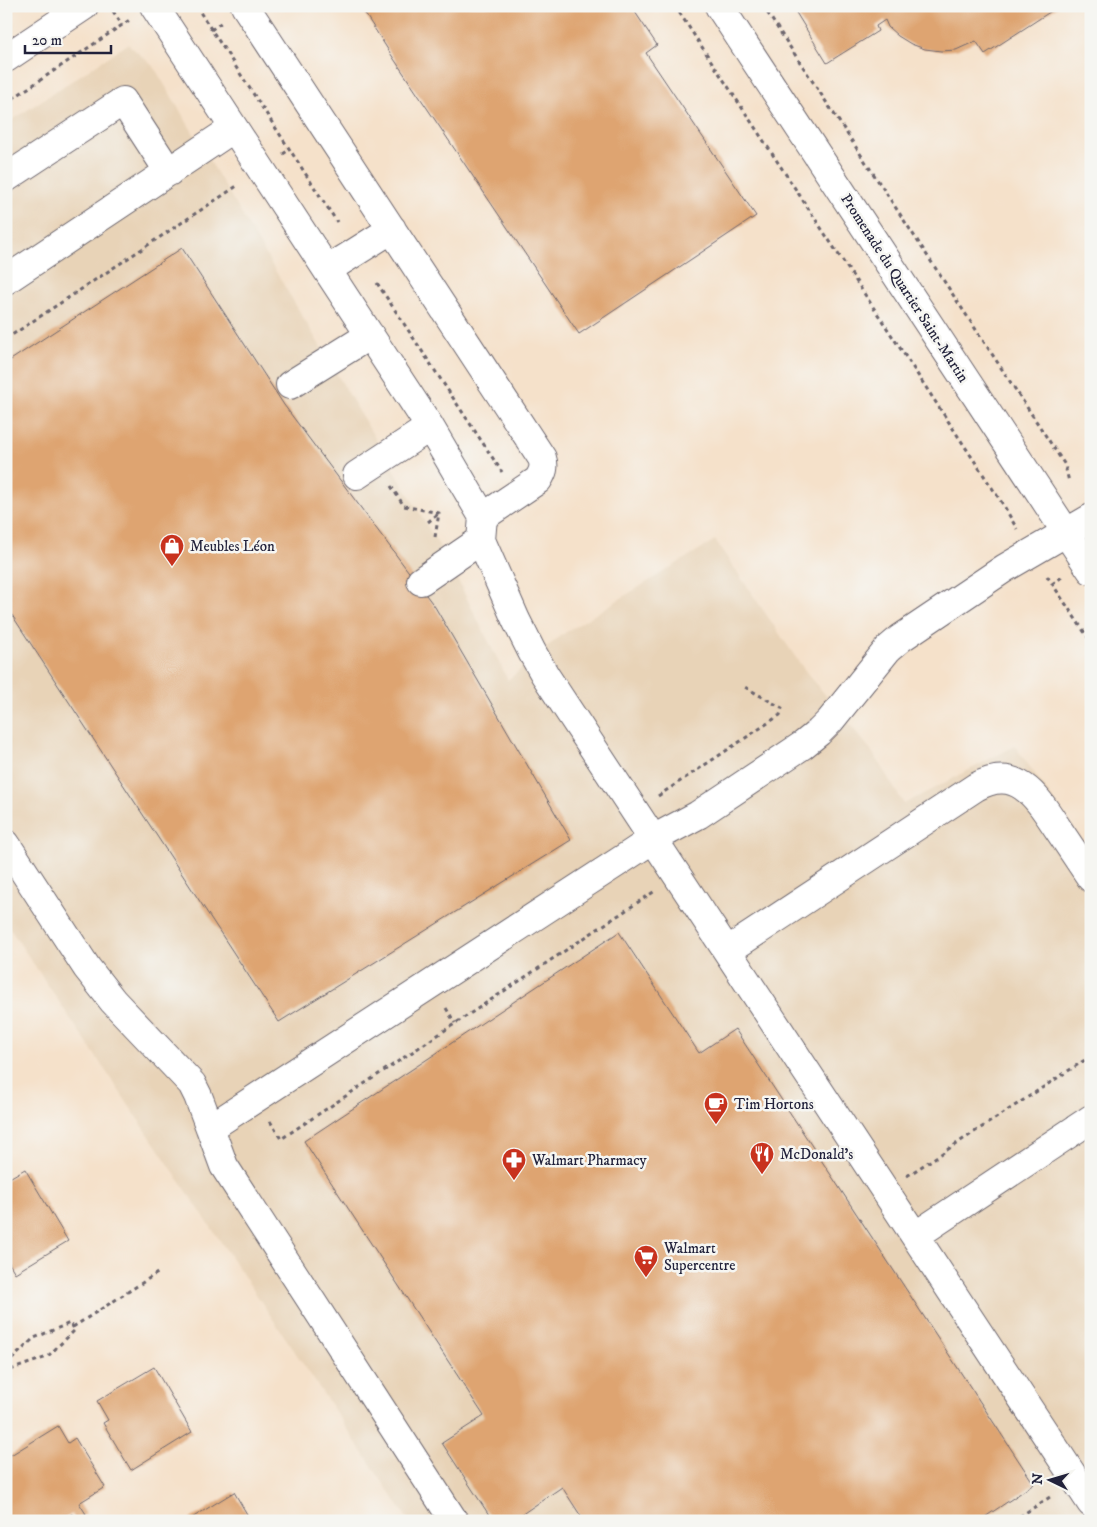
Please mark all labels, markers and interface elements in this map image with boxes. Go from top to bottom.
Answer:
scale bar [25,22,111,54]
text: 20 m [32,31,62,50]
street label: Promenade du Quartier Saint-Martin [836,190,973,386]
shop icon: Meubles Léon [159,533,185,567]
place label: Meubles Léon [190,537,275,556]
cafe icon: Tim Hortons [703,1091,729,1125]
place label: Tim Hortons [734,1095,814,1114]
restaurant icon: McDonald's [749,1141,775,1175]
place label: McDonald's [780,1145,853,1164]
pharmacy icon: Walmart Pharmacy [501,1147,527,1181]
place label: Walmart Pharmacy [531,1151,648,1170]
place label: Walmart Supercentre [663,1239,735,1275]
supermarket icon: Walmart Supercentre [633,1244,659,1278]
north arrow [1024,1454,1074,1504]
text: N [1029,1472,1048,1485]

